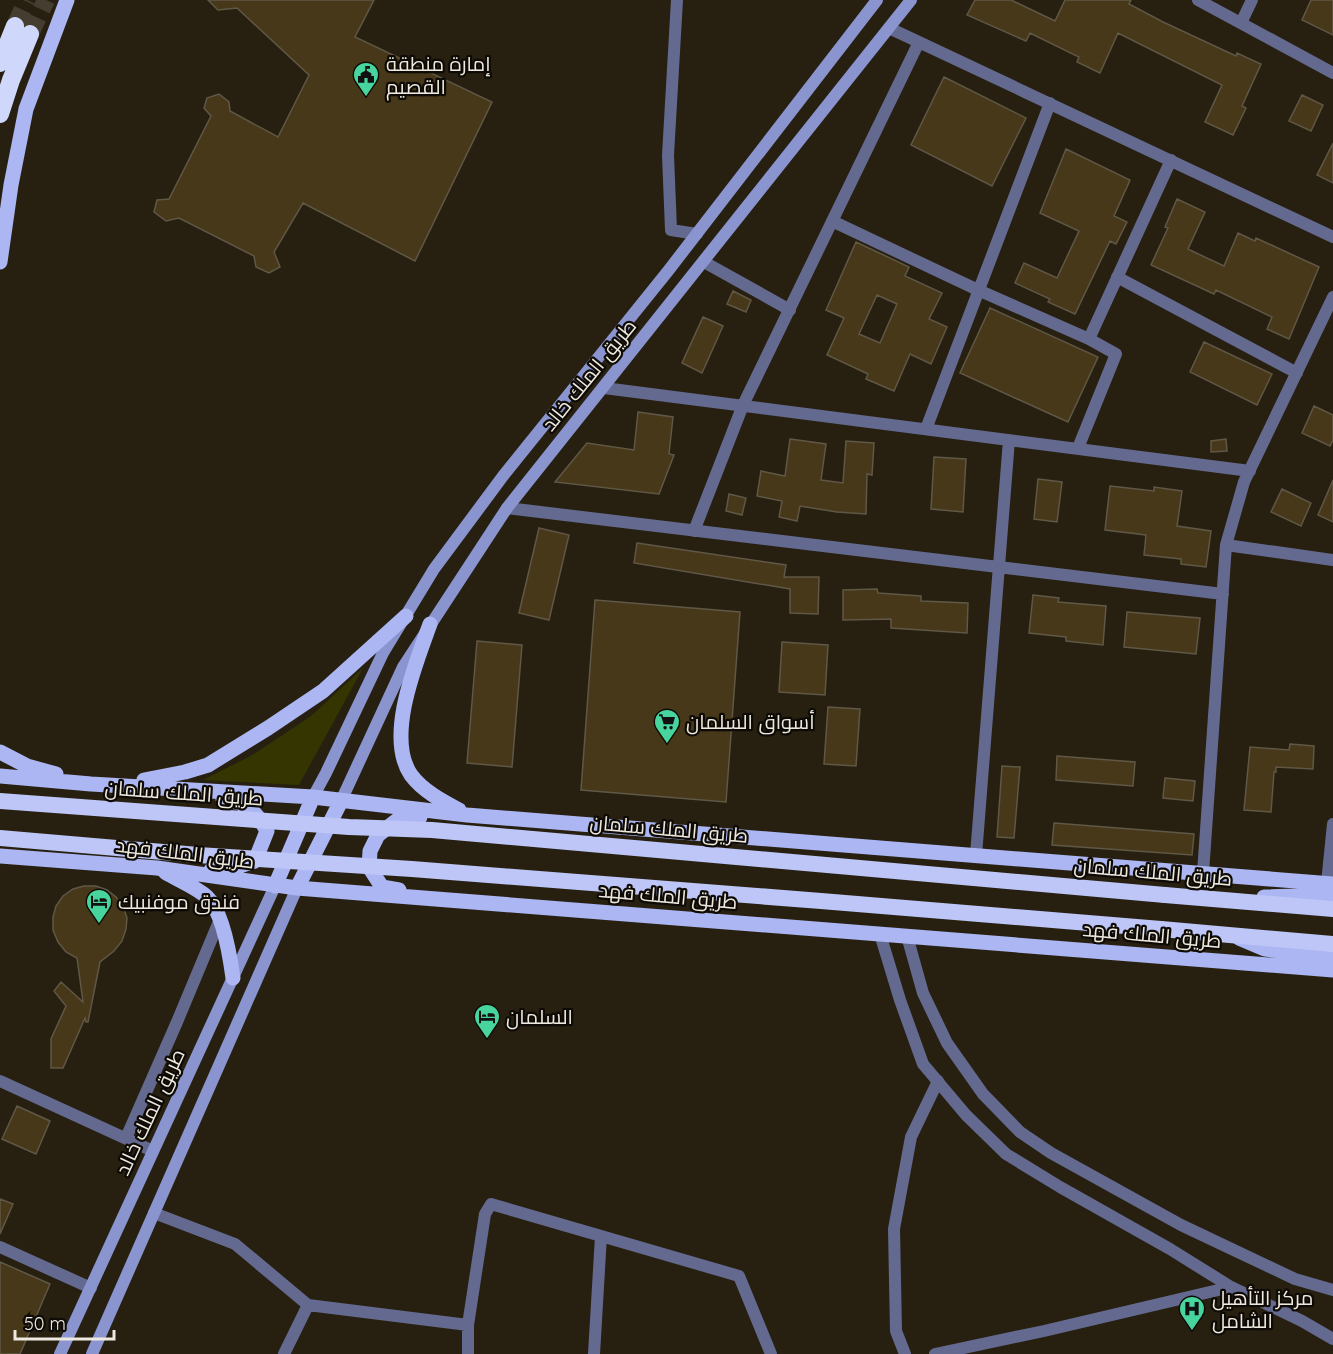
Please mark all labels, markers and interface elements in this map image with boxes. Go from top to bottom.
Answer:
place label: إمارة منطقة القصيم [386,51,491,101]
public building icon: إمارة منطقة القصيم [351,60,381,98]
street label: طريق الملك خالد [536,314,642,436]
supermarket icon: أسواق السلمان [652,707,682,745]
place label: أسواق السلمان [686,709,815,735]
street label: طريق الملك سلمان [104,774,264,812]
street label: طريق الملك سلمان [589,809,749,849]
street label: طريق الملك فهد [114,832,256,874]
street label: طريق الملك سلمان [1073,852,1233,892]
street label: طريق الملك فهد [597,877,739,915]
hotel icon: فندق موفنبيك [84,887,114,925]
place label: فندق موفنبيك [118,889,240,915]
street label: طريق الملك فهد [1081,916,1223,954]
hotel icon: السلمان [472,1002,502,1040]
place label: السلمان [506,1004,573,1030]
street label: طريق الملك خالد [109,1045,191,1179]
place label: مركز التأهيل الشامل [1212,1285,1313,1334]
hospital icon: مركز التأهيل الشامل [1177,1294,1207,1332]
scale bar [15,1303,114,1341]
text: 50 m [24,1312,66,1335]

